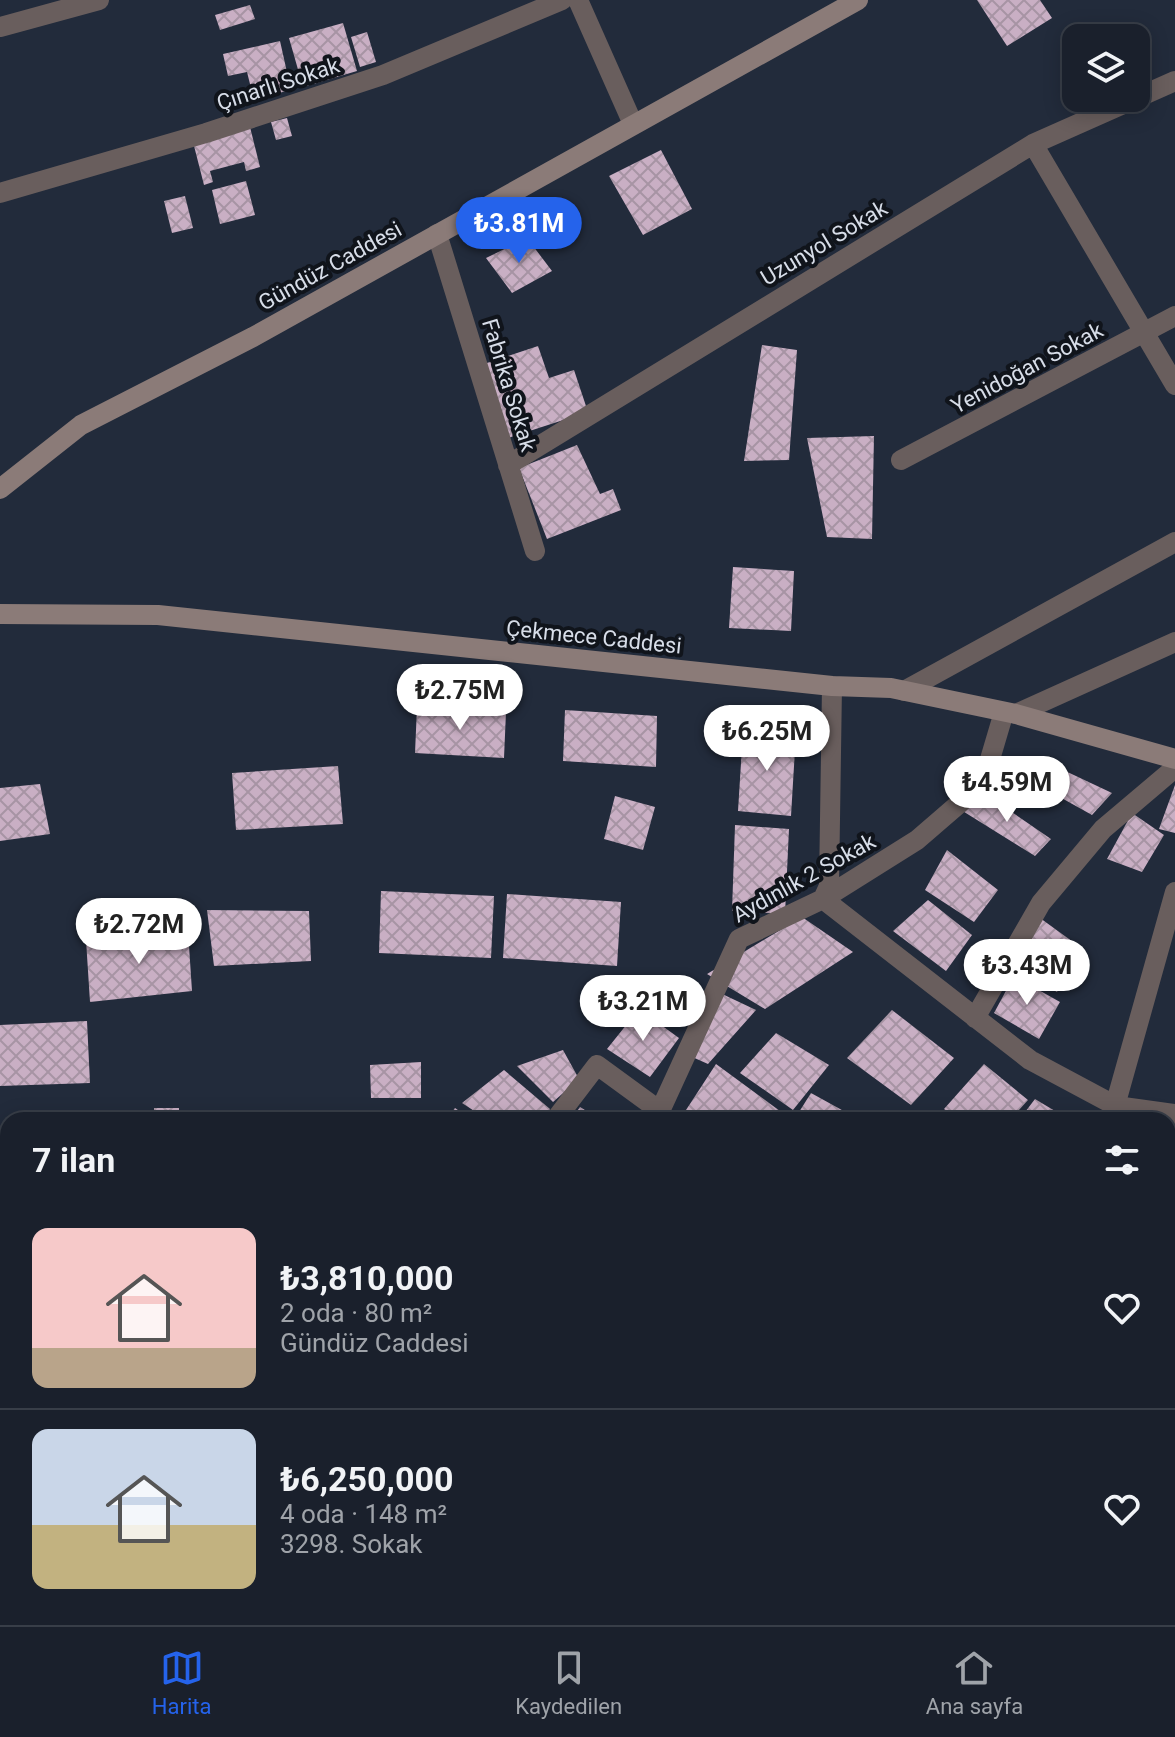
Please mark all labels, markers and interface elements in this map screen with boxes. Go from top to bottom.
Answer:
map controls [1062,24,1150,112]
button: layers [1062,24,1150,112]
street label: Çınarlı Sokak [214,52,343,116]
street label: Uzunyol Sokak [756,195,892,291]
pin: ₺3.81M [454,197,584,265]
text: ₺3.81M [474,208,564,238]
street label: Gündüz Caddesi [254,216,406,316]
street label: Fabrika Sokak [477,316,541,455]
street label: Yenidoğan Sokak [947,317,1108,419]
street label: Çekmece Caddesi [505,615,683,659]
pin: ₺2.75M [395,664,525,732]
text: ₺2.75M [415,675,505,705]
pin: ₺6.25M [702,705,832,773]
text: ₺6.25M [722,716,812,746]
pin: ₺4.59M [942,756,1072,824]
text: ₺4.59M [962,767,1052,797]
street label: Aydınlık 2 Sokak [728,828,880,928]
pin: ₺2.72M [74,898,204,966]
text: ₺2.72M [94,909,184,939]
pin: ₺3.43M [962,939,1092,1007]
text: ₺3.43M [982,950,1072,980]
pin: ₺3.21M [578,975,708,1043]
text: ₺3.21M [598,986,688,1016]
icon: filters [1100,1138,1144,1182]
text: 7 ilan [32,1140,115,1180]
text: ₺3,810,000 [280,1258,453,1298]
icon: home [96,1260,192,1356]
icon: heart [1100,1286,1144,1330]
text: 2 oda · 80 m² [280,1298,432,1328]
text: Gündüz Caddesi [280,1328,469,1358]
text: ₺6,250,000 [280,1459,453,1499]
icon: home [96,1461,192,1557]
icon: heart [1100,1487,1144,1531]
text: 4 oda · 148 m² [280,1499,447,1529]
text: 3298. Sokak [280,1529,423,1559]
tab: Harita [152,1646,212,1719]
tab: Kaydedilen [515,1646,622,1719]
tab: Ana sayfa [926,1646,1023,1719]

